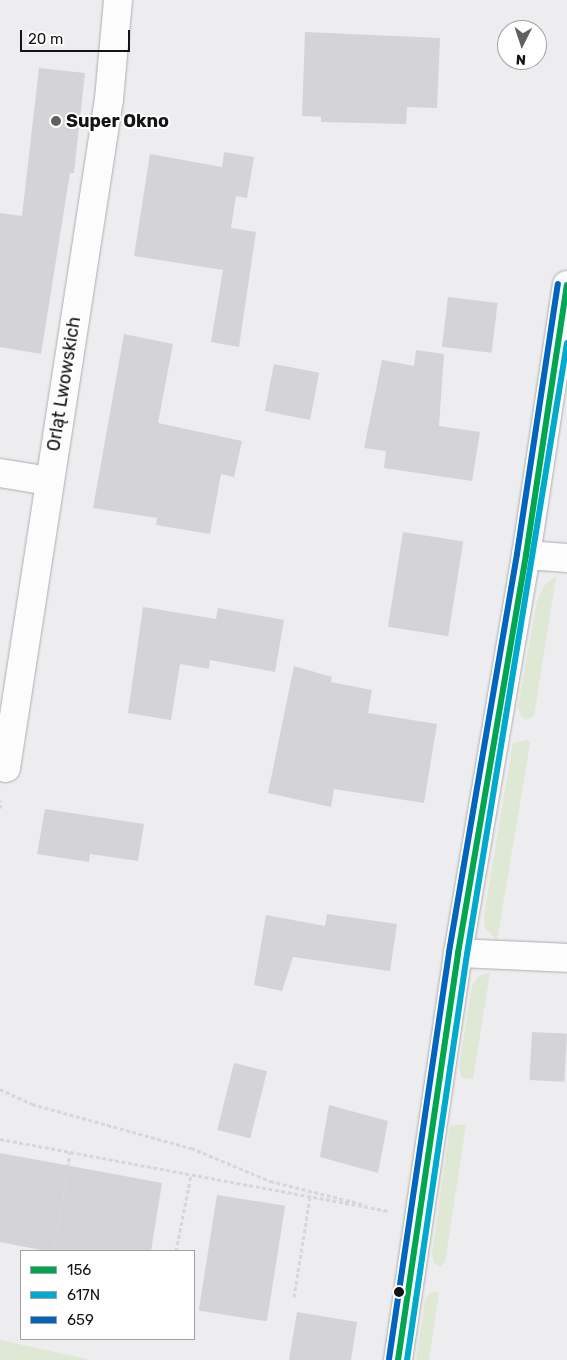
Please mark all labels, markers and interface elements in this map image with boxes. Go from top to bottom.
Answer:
scale bar [22,20,132,52]
north arrow [497,20,547,70]
text: 20 m [28,30,63,48]
text: N [515,51,527,68]
place label: Super Okno [66,110,169,132]
marker: Super Okno [50,115,62,127]
street label: Orląt Lwowskich [43,315,85,453]
legend [20,1250,195,1340]
text: 156 [67,1261,91,1279]
text: 617N [67,1286,100,1304]
unlabelled marker [394,1287,404,1297]
text: 659 [67,1311,94,1329]

